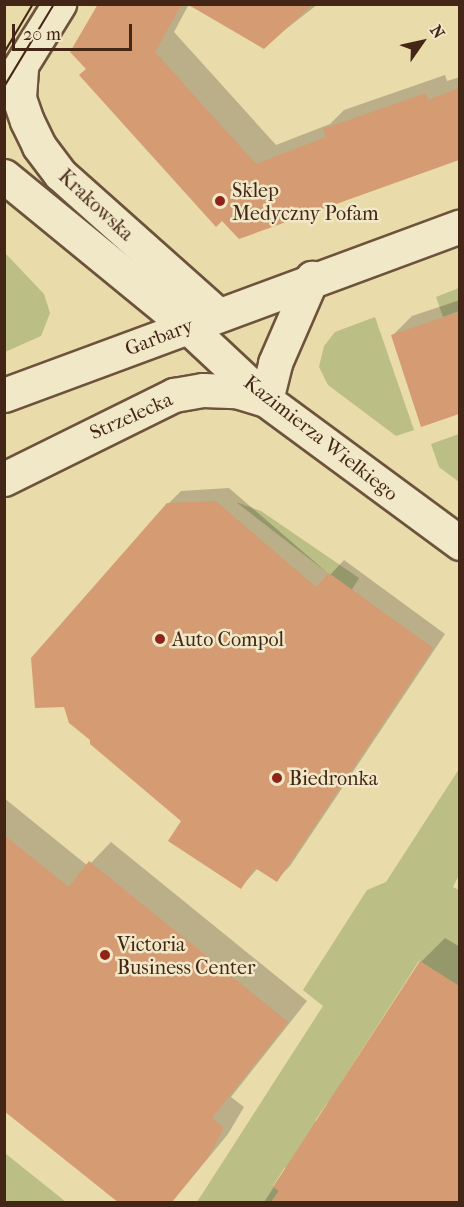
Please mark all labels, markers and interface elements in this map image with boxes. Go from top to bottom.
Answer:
scale bar [15,12,135,50]
north arrow [392,12,452,72]
text: N [426,21,449,42]
text: 20 m [23,24,61,45]
street label: Krakowska [54,164,138,246]
place label: Sklep Medyczny Pofam [232,178,379,225]
marker: Sklep Medyczny Pofam [213,194,227,208]
street label: Garbary [122,313,196,361]
street label: Kazimierza Wielkiego [239,370,403,506]
street label: Strzelecka [86,387,176,445]
place label: Auto Compol [172,627,284,651]
marker: Auto Compol [153,632,167,646]
place label: Biedronka [289,766,378,790]
marker: Biedronka [270,771,284,785]
place label: Victoria Business Center [117,932,255,979]
marker: Victoria Business Center [98,948,112,962]

